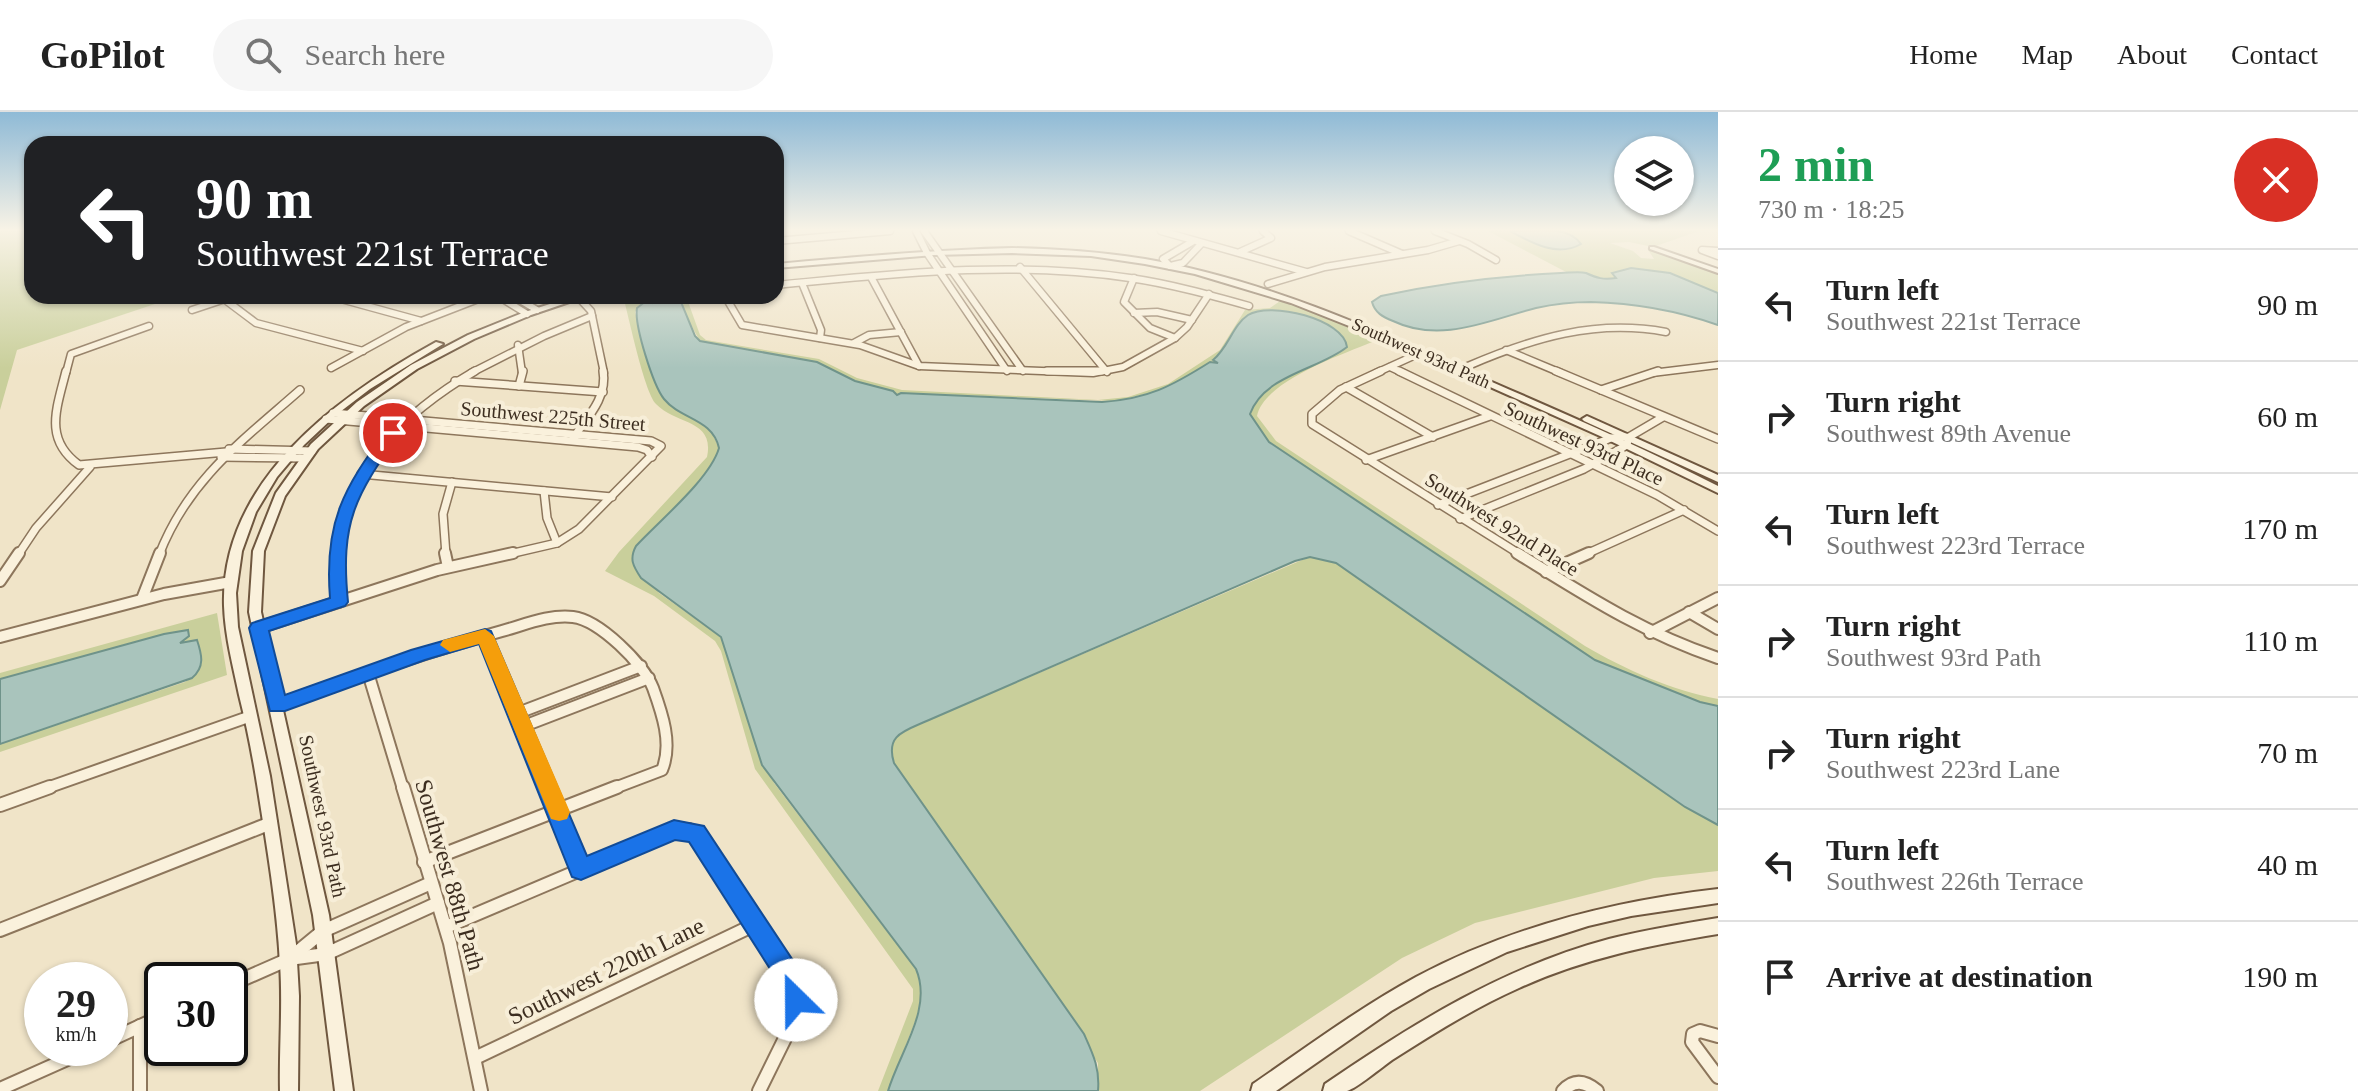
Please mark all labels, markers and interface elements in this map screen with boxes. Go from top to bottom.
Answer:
search box [213,19,773,91]
icon: search [241,33,285,77]
text: GoPilot [40,34,165,76]
text: Search here [305,38,445,71]
text: Home [1909,39,1978,70]
text: Map [2022,39,2073,70]
text: About [2117,39,2187,70]
text: Contact [2231,39,2318,70]
map controls [1614,136,1694,216]
button: layers [1614,136,1694,216]
text: 2 min [1758,138,1874,191]
button: close [2234,138,2318,222]
icon: left [64,168,168,272]
text: 90 m [196,168,313,230]
text: 730 m · 18:25 [1758,195,1905,224]
text: Southwest 221st Terrace [196,234,549,274]
text: Turn left [1826,273,1939,306]
icon: left [1758,283,1802,327]
text: 90 m [2257,288,2318,321]
text: Southwest 221st Terrace [1826,307,2081,336]
street label: Southwest 93rd Path [1349,314,1493,392]
text: Turn right [1826,385,1961,418]
icon: right [1758,395,1802,439]
street label: Southwest 93rd Place [1501,396,1667,490]
street label: Southwest 225th Street [460,397,647,435]
pin [359,399,427,467]
text: 60 m [2257,400,2318,433]
icon: arrive [371,411,415,455]
text: Southwest 89th Avenue [1826,419,2071,448]
street label: Southwest 92nd Place [1421,468,1583,580]
text: Turn left [1826,497,1939,530]
icon: left [1758,507,1802,551]
text: 170 m [2242,512,2318,545]
text: Southwest 223rd Terrace [1826,531,2085,560]
text: Turn right [1826,609,1961,642]
icon: right [1758,619,1802,663]
text: 110 m [2243,624,2318,657]
text: Southwest 93rd Path [1826,643,2041,672]
text: Turn right [1826,721,1961,754]
icon: right [1758,731,1802,775]
street label: Southwest 93rd Path [295,733,351,899]
text: 70 m [2257,736,2318,769]
text: Southwest 223rd Lane [1826,755,2060,784]
street label: Southwest 88th Path [410,777,490,973]
text: Turn left [1826,833,1939,866]
icon: left [1758,843,1802,887]
text: 40 m [2257,848,2318,881]
text: Southwest 226th Terrace [1826,867,2084,896]
street label: Southwest 220th Lane [504,912,708,1030]
icon: arrive [1758,955,1802,999]
position arrow [754,958,838,1042]
text: Arrive at destination [1826,960,2093,993]
text: 190 m [2242,960,2318,993]
speed limit sign: 30 [144,962,248,1066]
text: 29 [56,981,96,1026]
text: km/h [55,1023,97,1045]

